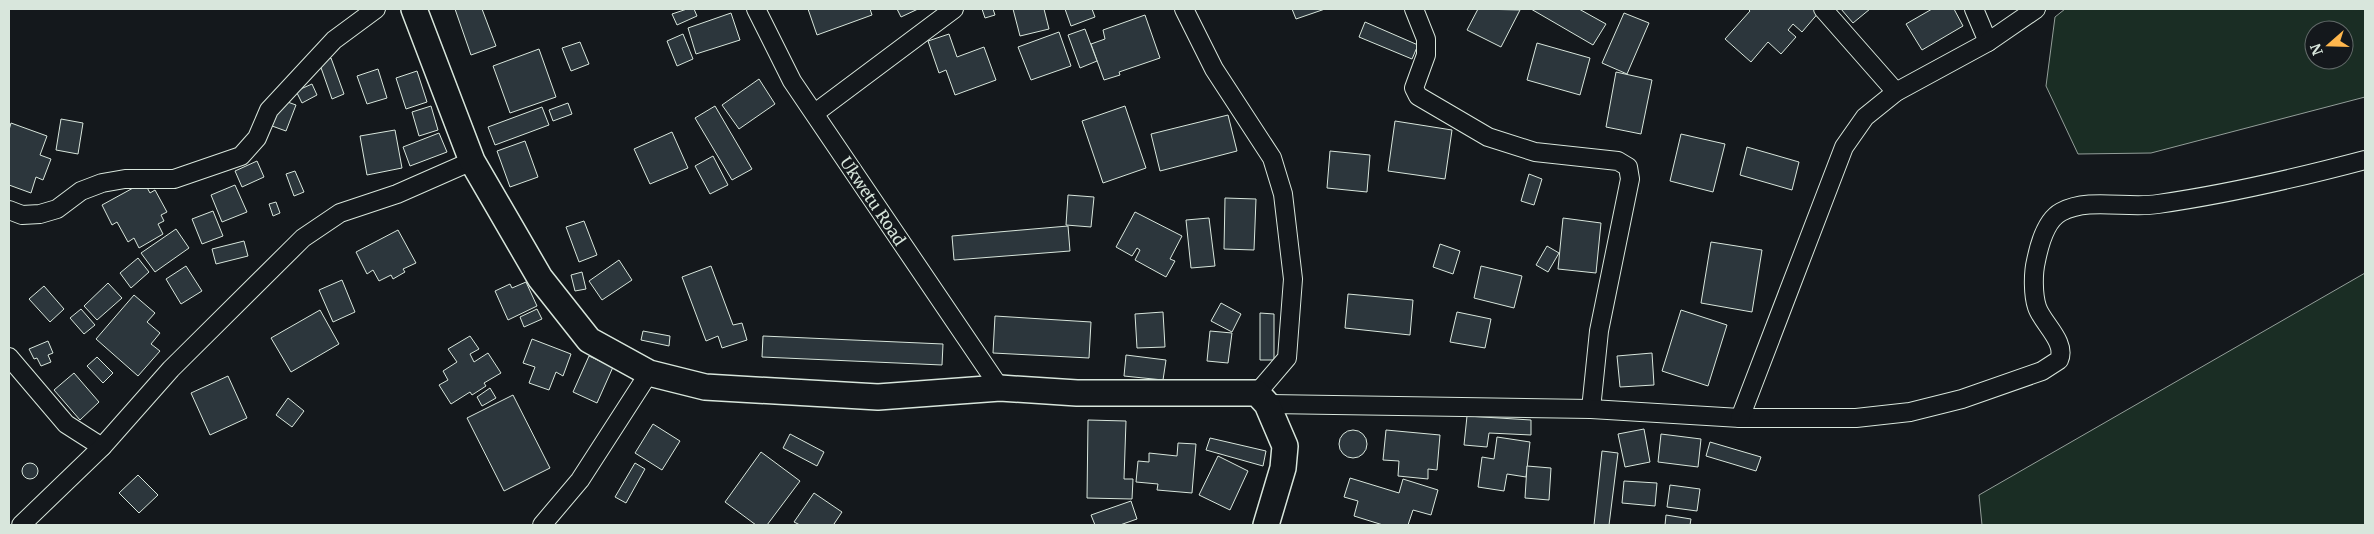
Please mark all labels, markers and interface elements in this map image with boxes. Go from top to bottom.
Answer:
north arrow [2304,20,2354,70]
text: N [2306,41,2327,58]
street label: Ukwetu Road [836,153,910,249]

